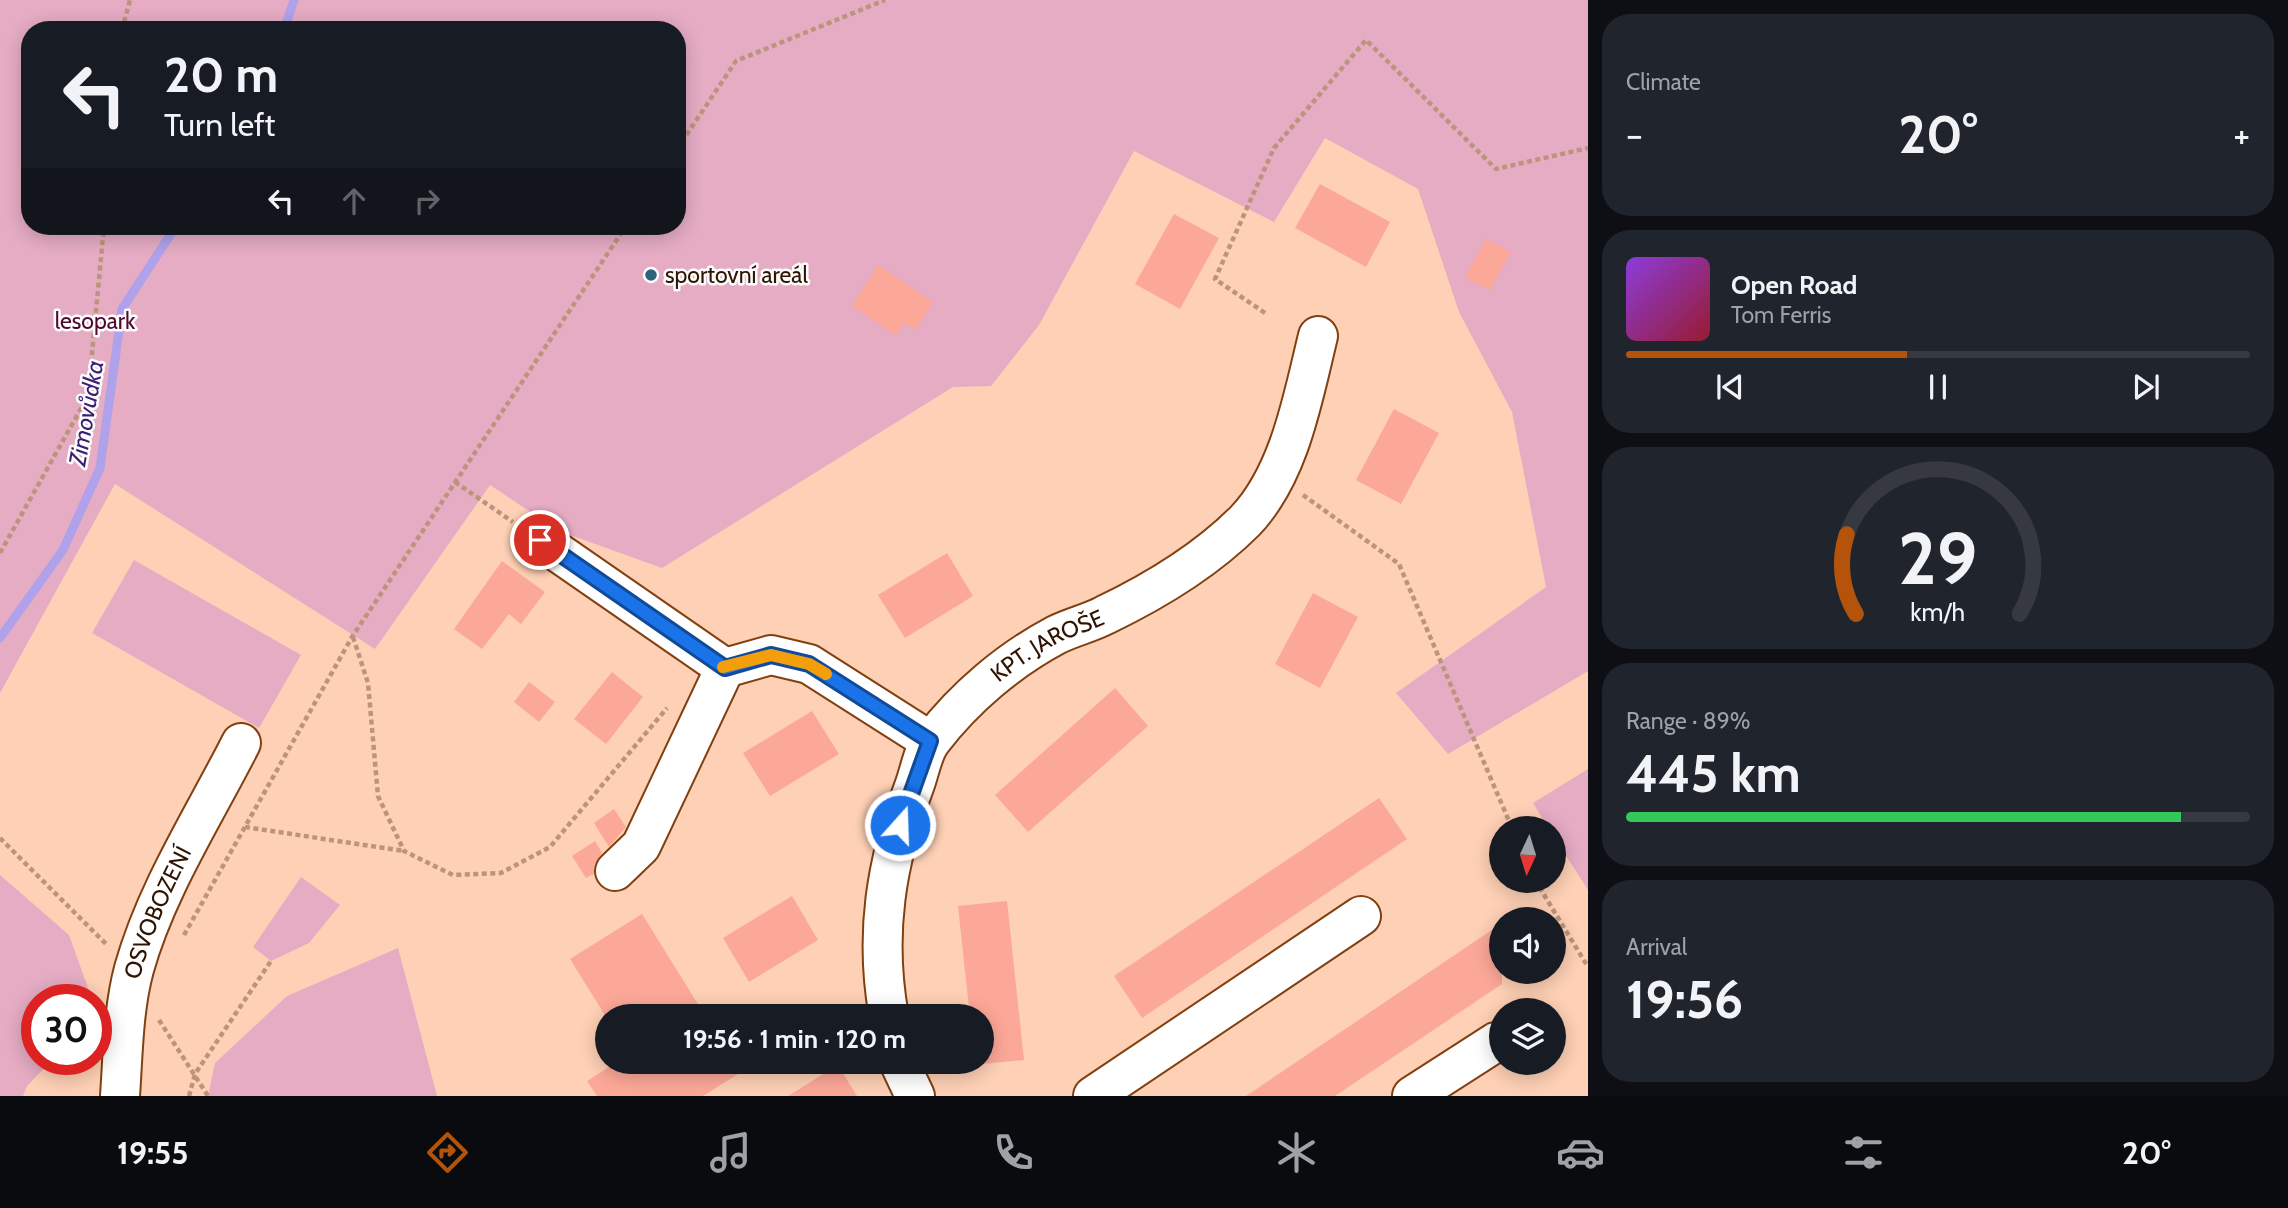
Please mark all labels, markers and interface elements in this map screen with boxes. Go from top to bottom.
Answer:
text: 20 m [164,45,278,104]
icon: left [49,49,140,140]
text: Climate [1626,68,1701,96]
text: 20° [1898,103,1978,166]
text: Turn left [164,105,275,144]
text: − [1626,111,1643,158]
text: + [2233,111,2250,158]
icon: left [262,182,300,220]
icon: ahead [335,182,373,220]
icon: right [408,182,446,220]
place label: sportovní areál [665,261,808,289]
marker: sportovní areál [643,267,659,283]
text: Open Road [1731,269,1857,301]
text: Tom Ferris [1731,301,1831,329]
park label: lesopark [55,307,136,335]
water label: Zimovůdka [62,358,110,469]
icon: previous [1711,368,1749,406]
icon: pause [1919,368,1957,406]
icon: next [2127,368,2165,406]
pin [510,510,570,570]
text: 29 [1898,514,1978,602]
icon: arrive [521,521,559,559]
text: km/h [1911,597,1965,627]
street label: KPT. JAROŠE [985,604,1108,688]
text: Range · 89% [1626,707,1750,735]
text: 445 km [1626,742,1801,805]
position arrow [863,788,937,862]
north arrow [1489,816,1566,892]
map controls [1489,816,1566,1075]
street label: OSVOBOZENÍ [118,841,197,982]
button: sound [1489,907,1566,984]
text: Arrival [1626,933,1687,961]
text: 19:56 [1626,968,1743,1031]
speed limit sign: 30 [21,984,112,1075]
button: layers [1489,998,1566,1075]
text: 19:56 · 1 min · 120 m [683,1023,906,1055]
icon: directions [423,1128,472,1177]
icon: music [706,1128,755,1177]
icon: phone [989,1128,1038,1177]
icon: climate [1272,1128,1321,1177]
icon: car [1556,1128,1605,1177]
icon: filters [1839,1128,1888,1177]
text: 19:55 [117,1133,188,1172]
text: 20° [2122,1133,2171,1172]

